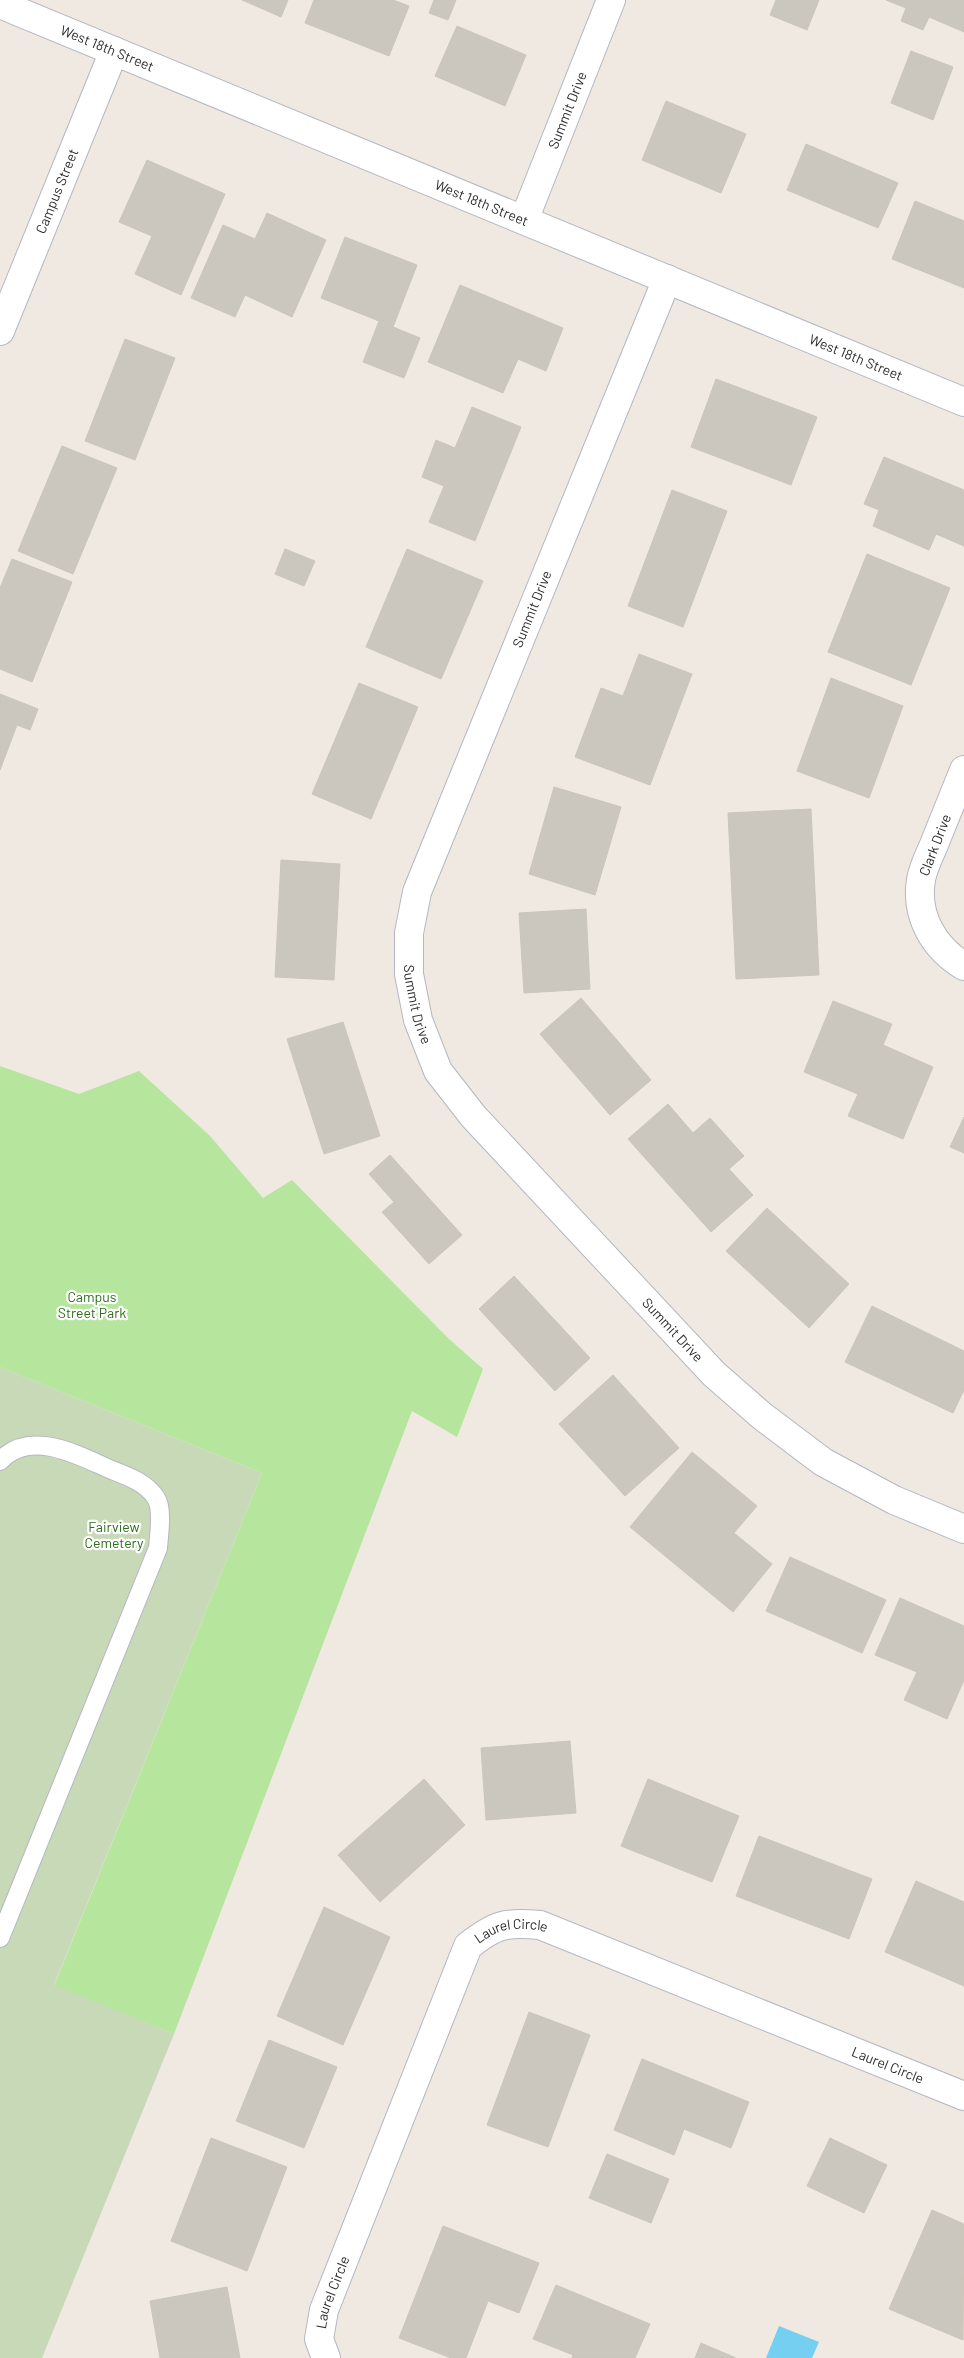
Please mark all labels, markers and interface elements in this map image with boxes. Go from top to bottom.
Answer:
street label: West 18th Street [58,21,157,75]
street label: Summit Drive [544,69,590,151]
street label: Campus Street [32,146,81,236]
street label: West 18th Street [433,176,531,229]
street label: West 18th Street [807,330,905,384]
street label: Summit Drive [508,568,555,650]
street label: Clark Drive [915,811,954,878]
street label: Summit Drive [401,964,436,1046]
park label: Campus Street Park [58,1288,126,1321]
street label: Summit Drive [639,1294,707,1365]
park label: Fairview Cemetery [84,1518,144,1551]
street label: Laurel Circle [471,1915,551,1947]
street label: Laurel Circle [849,2043,926,2087]
street label: Laurel Circle [312,2253,353,2330]

